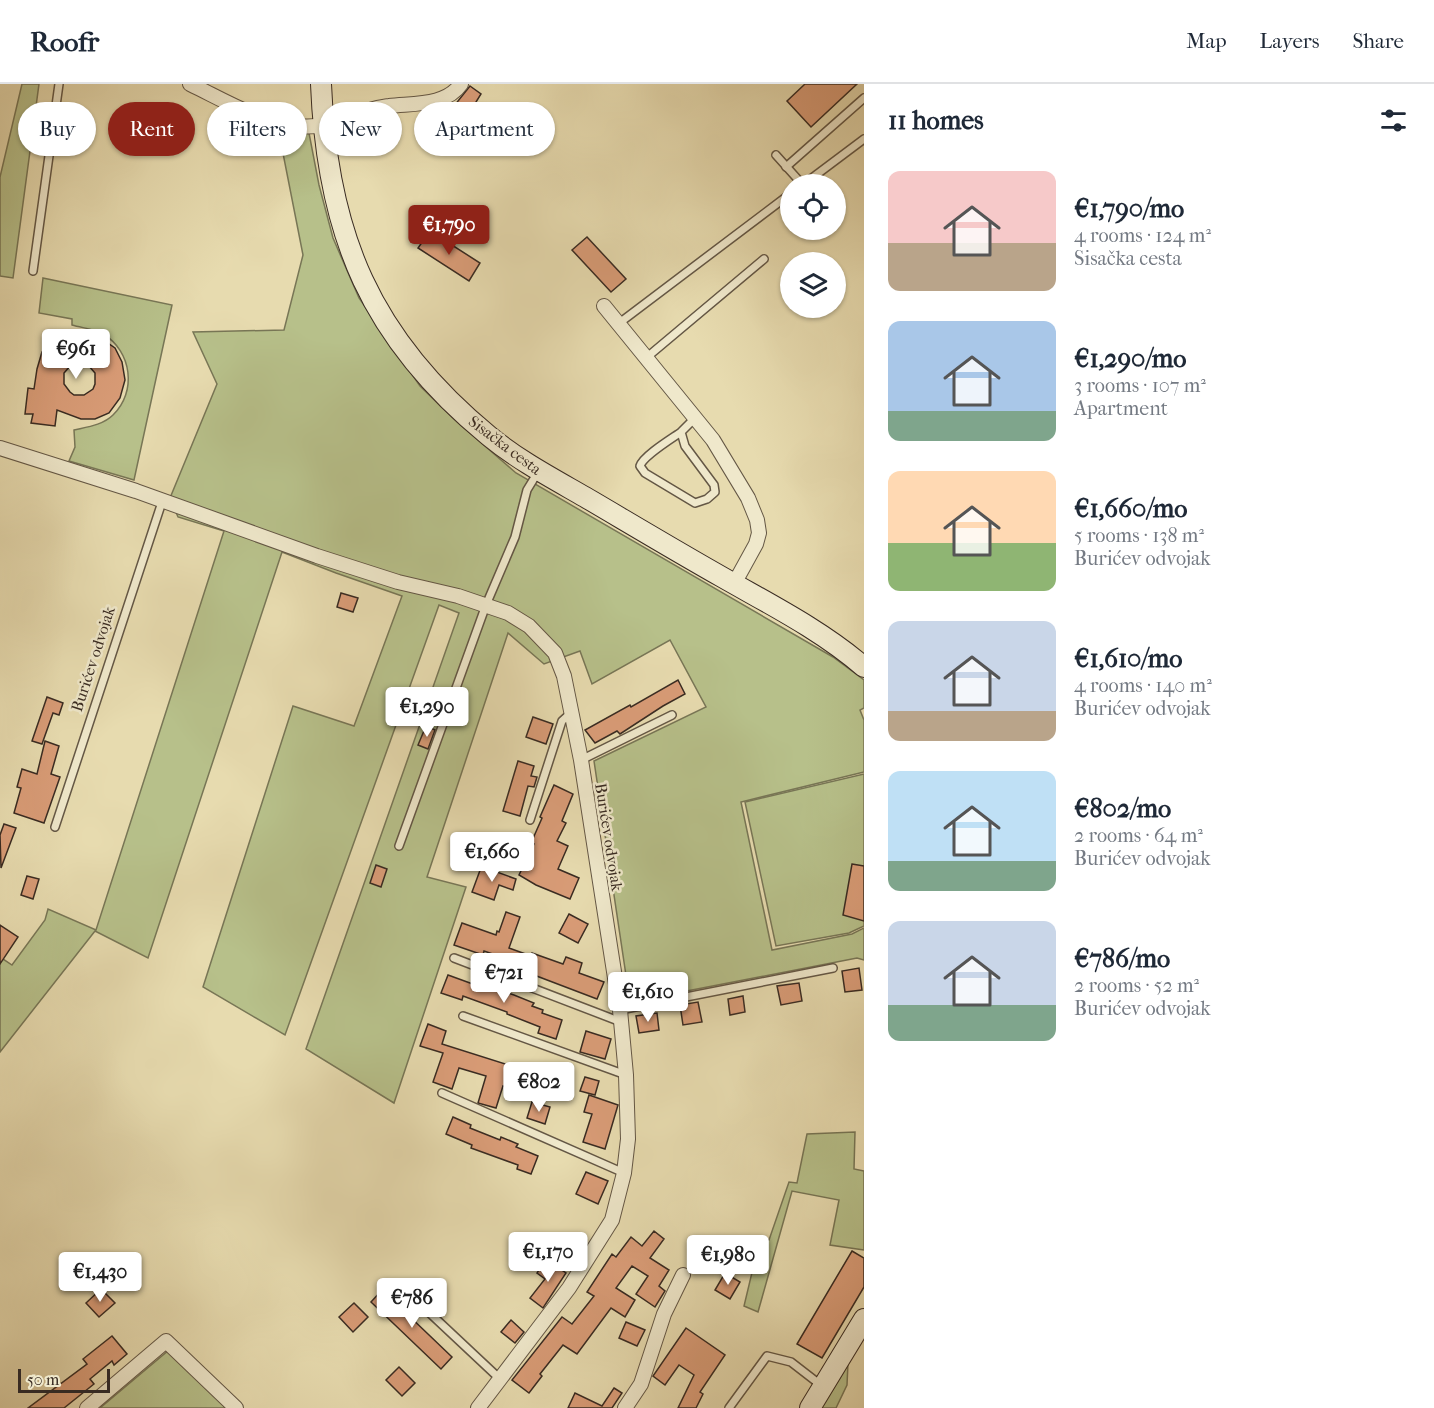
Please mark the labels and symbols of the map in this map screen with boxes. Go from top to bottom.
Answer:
pin: €1,790 [400,205,498,256]
pin: €961 [40,329,112,380]
street label: Sisačka cesta [465,411,546,479]
street label: Burićev odvojak [67,603,119,714]
pin: €1,290 [378,687,476,738]
street label: Burićev odvojak [591,782,627,893]
pin: €1,660 [443,832,541,883]
pin: €721 [468,953,540,1004]
pin: €1,610 [599,972,697,1023]
pin: €802 [503,1062,575,1113]
pin: €1,170 [499,1232,597,1283]
pin: €1,980 [679,1235,777,1286]
pin: €1,430 [51,1252,149,1303]
pin: €786 [376,1278,448,1329]
scale bar [18,1366,110,1394]

